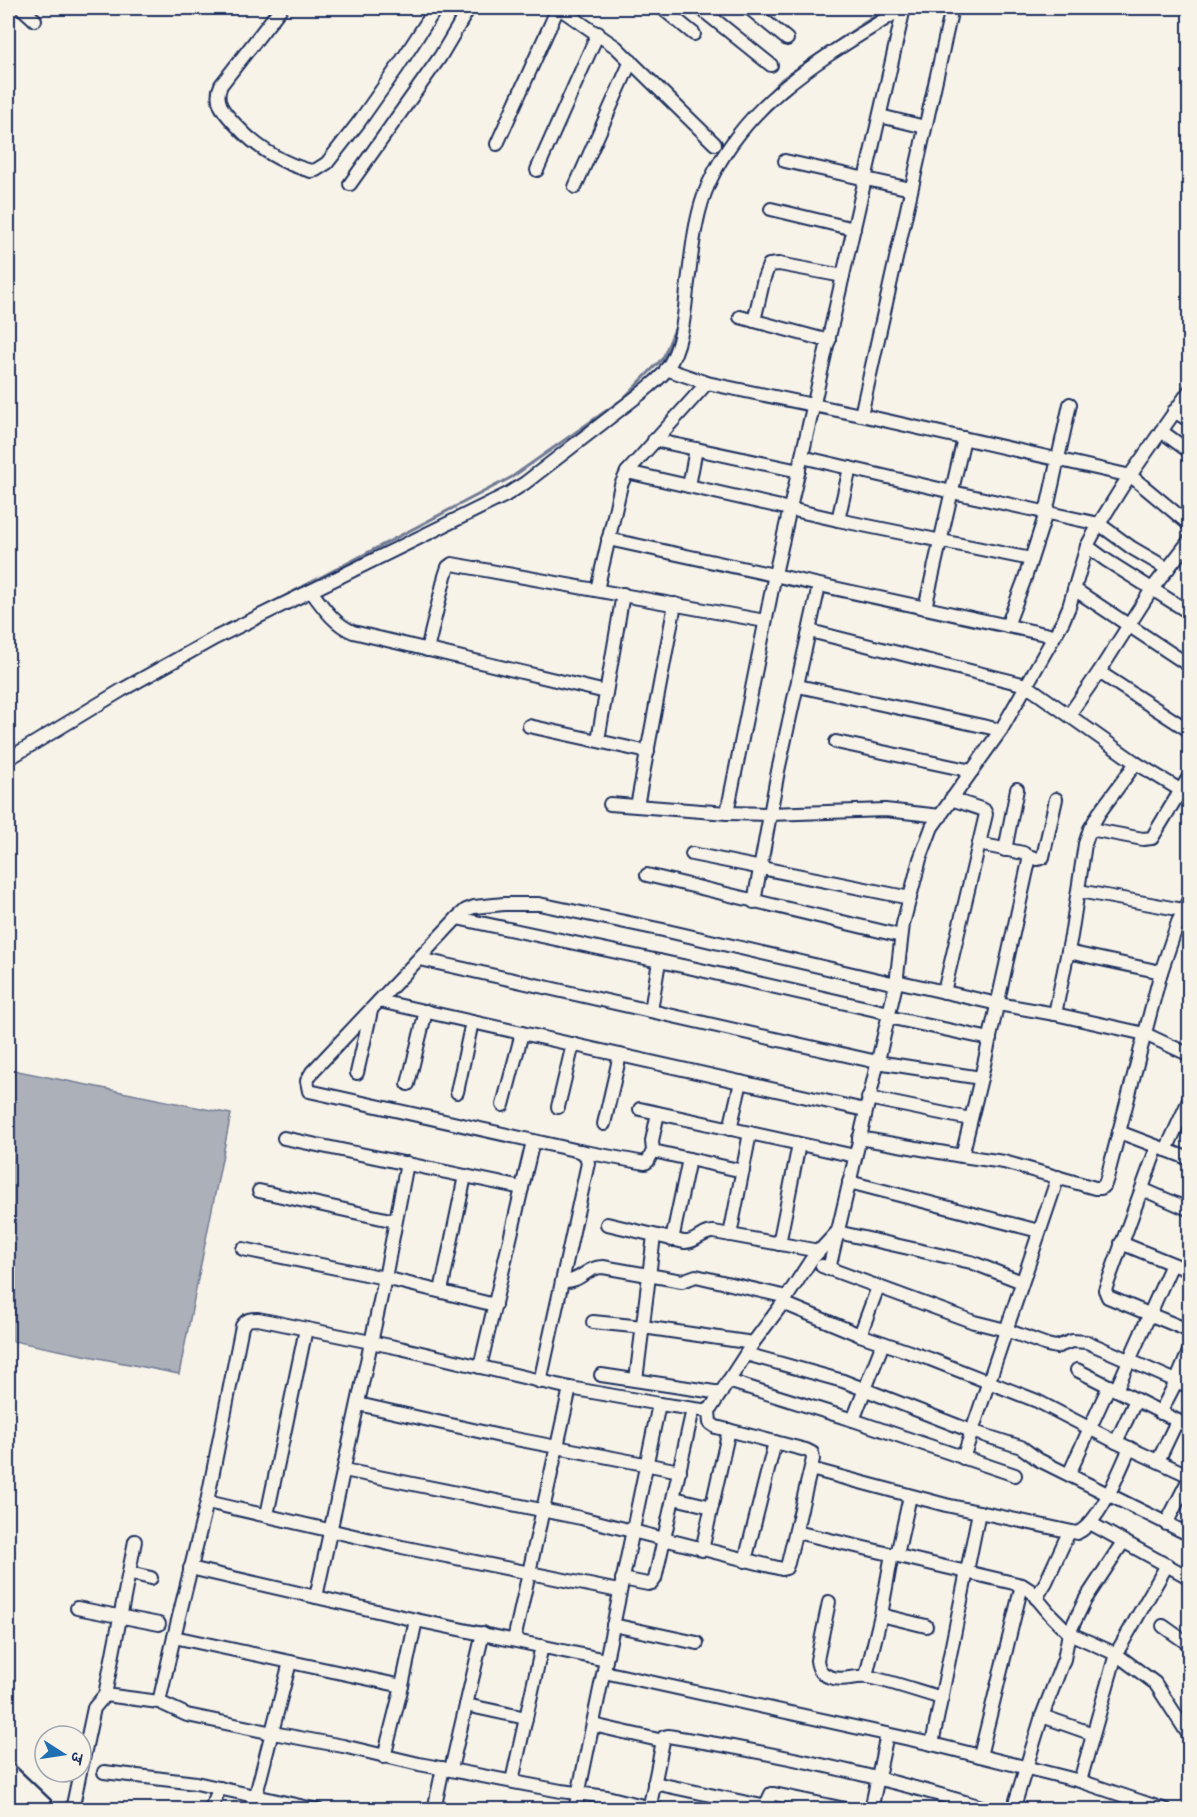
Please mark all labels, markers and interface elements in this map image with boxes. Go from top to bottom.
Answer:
north arrow [33,1724,93,1784]
text: उ [62,1749,89,1767]

